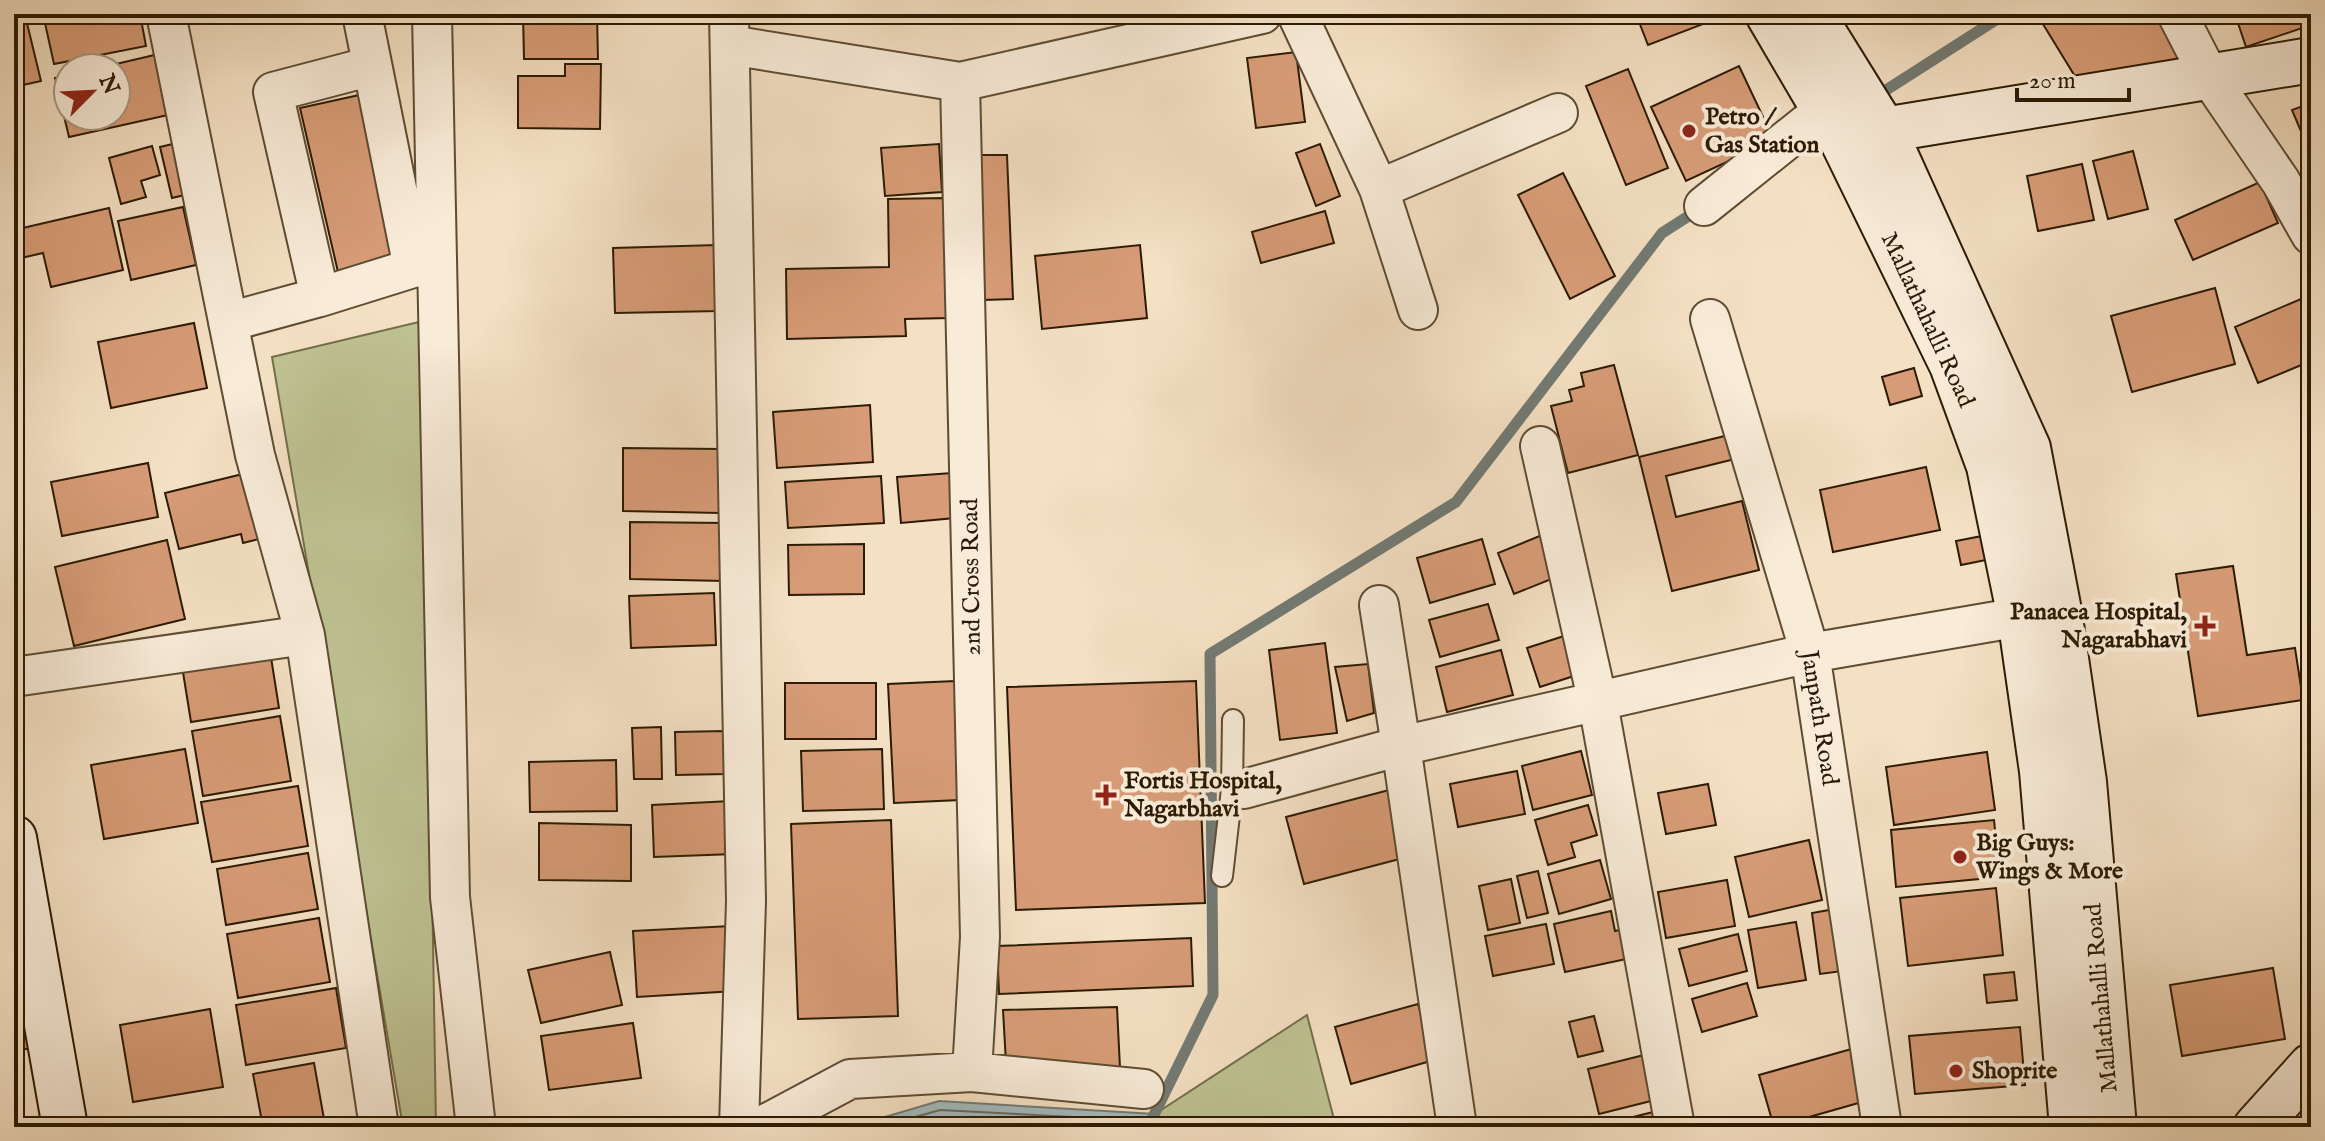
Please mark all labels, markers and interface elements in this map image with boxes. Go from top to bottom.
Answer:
north arrow [52,52,132,132]
scale bar [2017,52,2129,102]
text: 20 m [2029,66,2076,97]
text: N [91,69,125,99]
place label: Petro / Gas Station [1705,102,1819,161]
marker: Petro / Gas Station [1680,122,1698,140]
street label: Mallathahalli Road [1873,227,1981,413]
street label: 2nd Cross Road [955,498,989,656]
place label: Panacea Hospital, Nagarabhavi [2010,597,2188,656]
marker: Panacea Hospital, Nagarabhavi [2194,615,2216,637]
street label: Janpath Road [1793,645,1845,788]
place label: Fortis Hospital, Nagarbhavi [1123,766,1282,825]
marker: Fortis Hospital, Nagarbhavi [1095,784,1117,806]
place label: Big Guys: Wings & More [1975,828,2123,887]
marker: Big Guys: Wings & More [1951,848,1969,866]
street label: Mallathahalli Road [2078,902,2126,1094]
place label: Shoprite [1972,1056,2057,1087]
marker: Shoprite [1947,1062,1965,1080]

